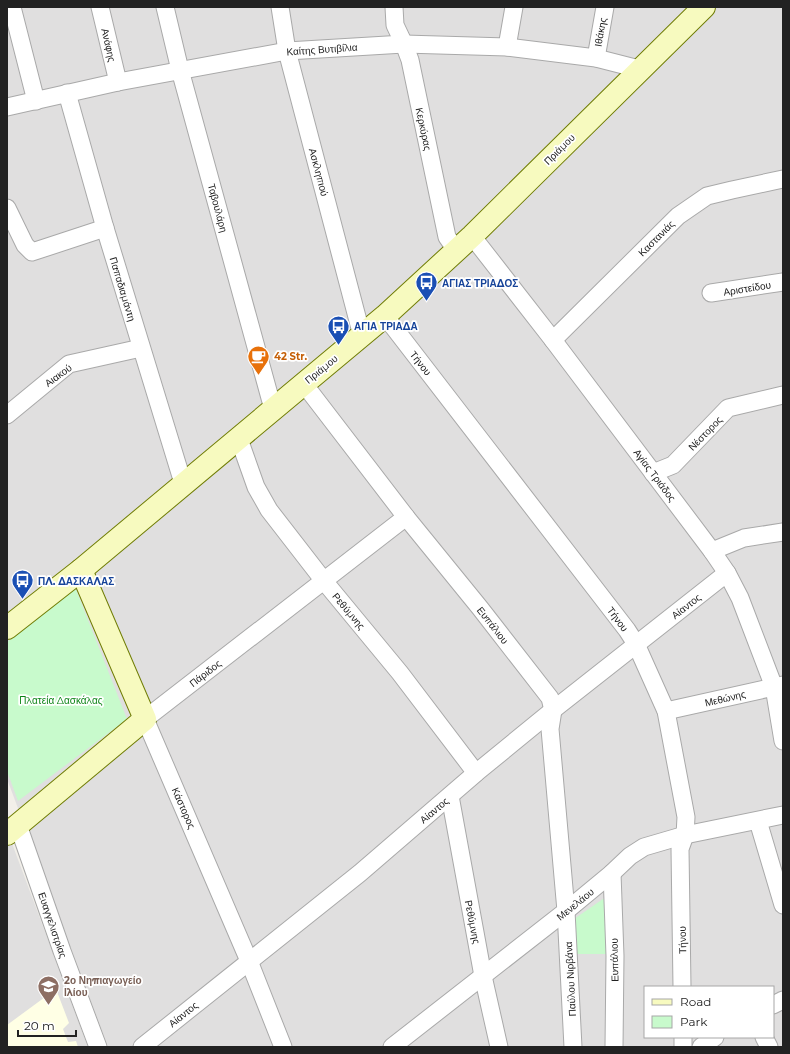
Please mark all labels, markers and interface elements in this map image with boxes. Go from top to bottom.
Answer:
street label: Ιθάκης [592,16,609,48]
street label: Ανάφης [98,27,119,63]
street label: Καίτης Βυτιβίλια [286,41,358,58]
street label: Κερκύρας [413,106,434,152]
street label: Πριάμου [541,131,578,168]
street label: Ασκληπιού [306,147,331,198]
street label: Ταβουλάρη [205,182,230,234]
street label: Καστανιάς [636,217,677,259]
street label: Παπαδιαμάντη [107,255,138,323]
bus stop icon: ΑΓΙΑΣ ΤΡΙΑΔΟΣ [413,270,439,303]
place label: ΑΓΙΑΣ ΤΡΙΑΔΟΣ [442,277,518,290]
street label: Αριστείδου [722,278,772,299]
bus stop icon: ΑΓΙΑ ΤΡΙΑΔΑ [326,313,352,346]
place label: ΑΓΙΑ ΤΡΙΑΔΑ [354,320,418,333]
cafe icon: 42 Str. [246,343,272,376]
street label: Τήνου [407,348,434,378]
place label: 42 Str. [274,350,308,363]
street label: Πριάμου [302,352,340,387]
street label: Αιακού [42,361,74,390]
street label: Νέστορος [686,413,725,453]
street label: Αγίας Τριάδος [631,446,679,504]
bus stop icon: ΠΛ. ΔΑΣΚΑΛΑΣ [10,568,36,601]
place label: ΠΛ. ΔΑΣΚΑΛΑΣ [38,575,114,588]
street label: Ρεθύμνης [329,590,368,633]
street label: Αίαντος [669,591,704,622]
street label: Ευπάλιου [474,604,511,647]
street label: Τήνου [604,604,631,634]
street label: Πάριδος [187,657,224,690]
street label: Μεθώνης [703,687,747,709]
park label: Πλατεία Δασκάλας [19,694,103,707]
street label: Κάστορος [169,785,198,831]
street label: Αίαντος [417,794,452,826]
street label: Μενελάου [554,885,597,923]
street label: Ευαγγελιστρίας [35,891,70,960]
street label: Ρεθύμνης [462,899,483,945]
street label: Τήνου [676,926,689,954]
street label: Ευπάλιου [608,938,621,982]
street label: Παύλου Νιρβάνα [562,941,579,1017]
school or university icon: 2ο Νηπιαγωγείο Ιλίου [35,973,61,1006]
place label: 2ο Νηπιαγωγείο Ιλίου [64,974,142,999]
legend [644,986,774,1038]
text: Road [680,994,711,1009]
street label: Αίαντος [166,999,201,1030]
scale bar [18,1012,76,1038]
text: Park [680,1014,708,1029]
text: 20 m [24,1018,55,1033]

